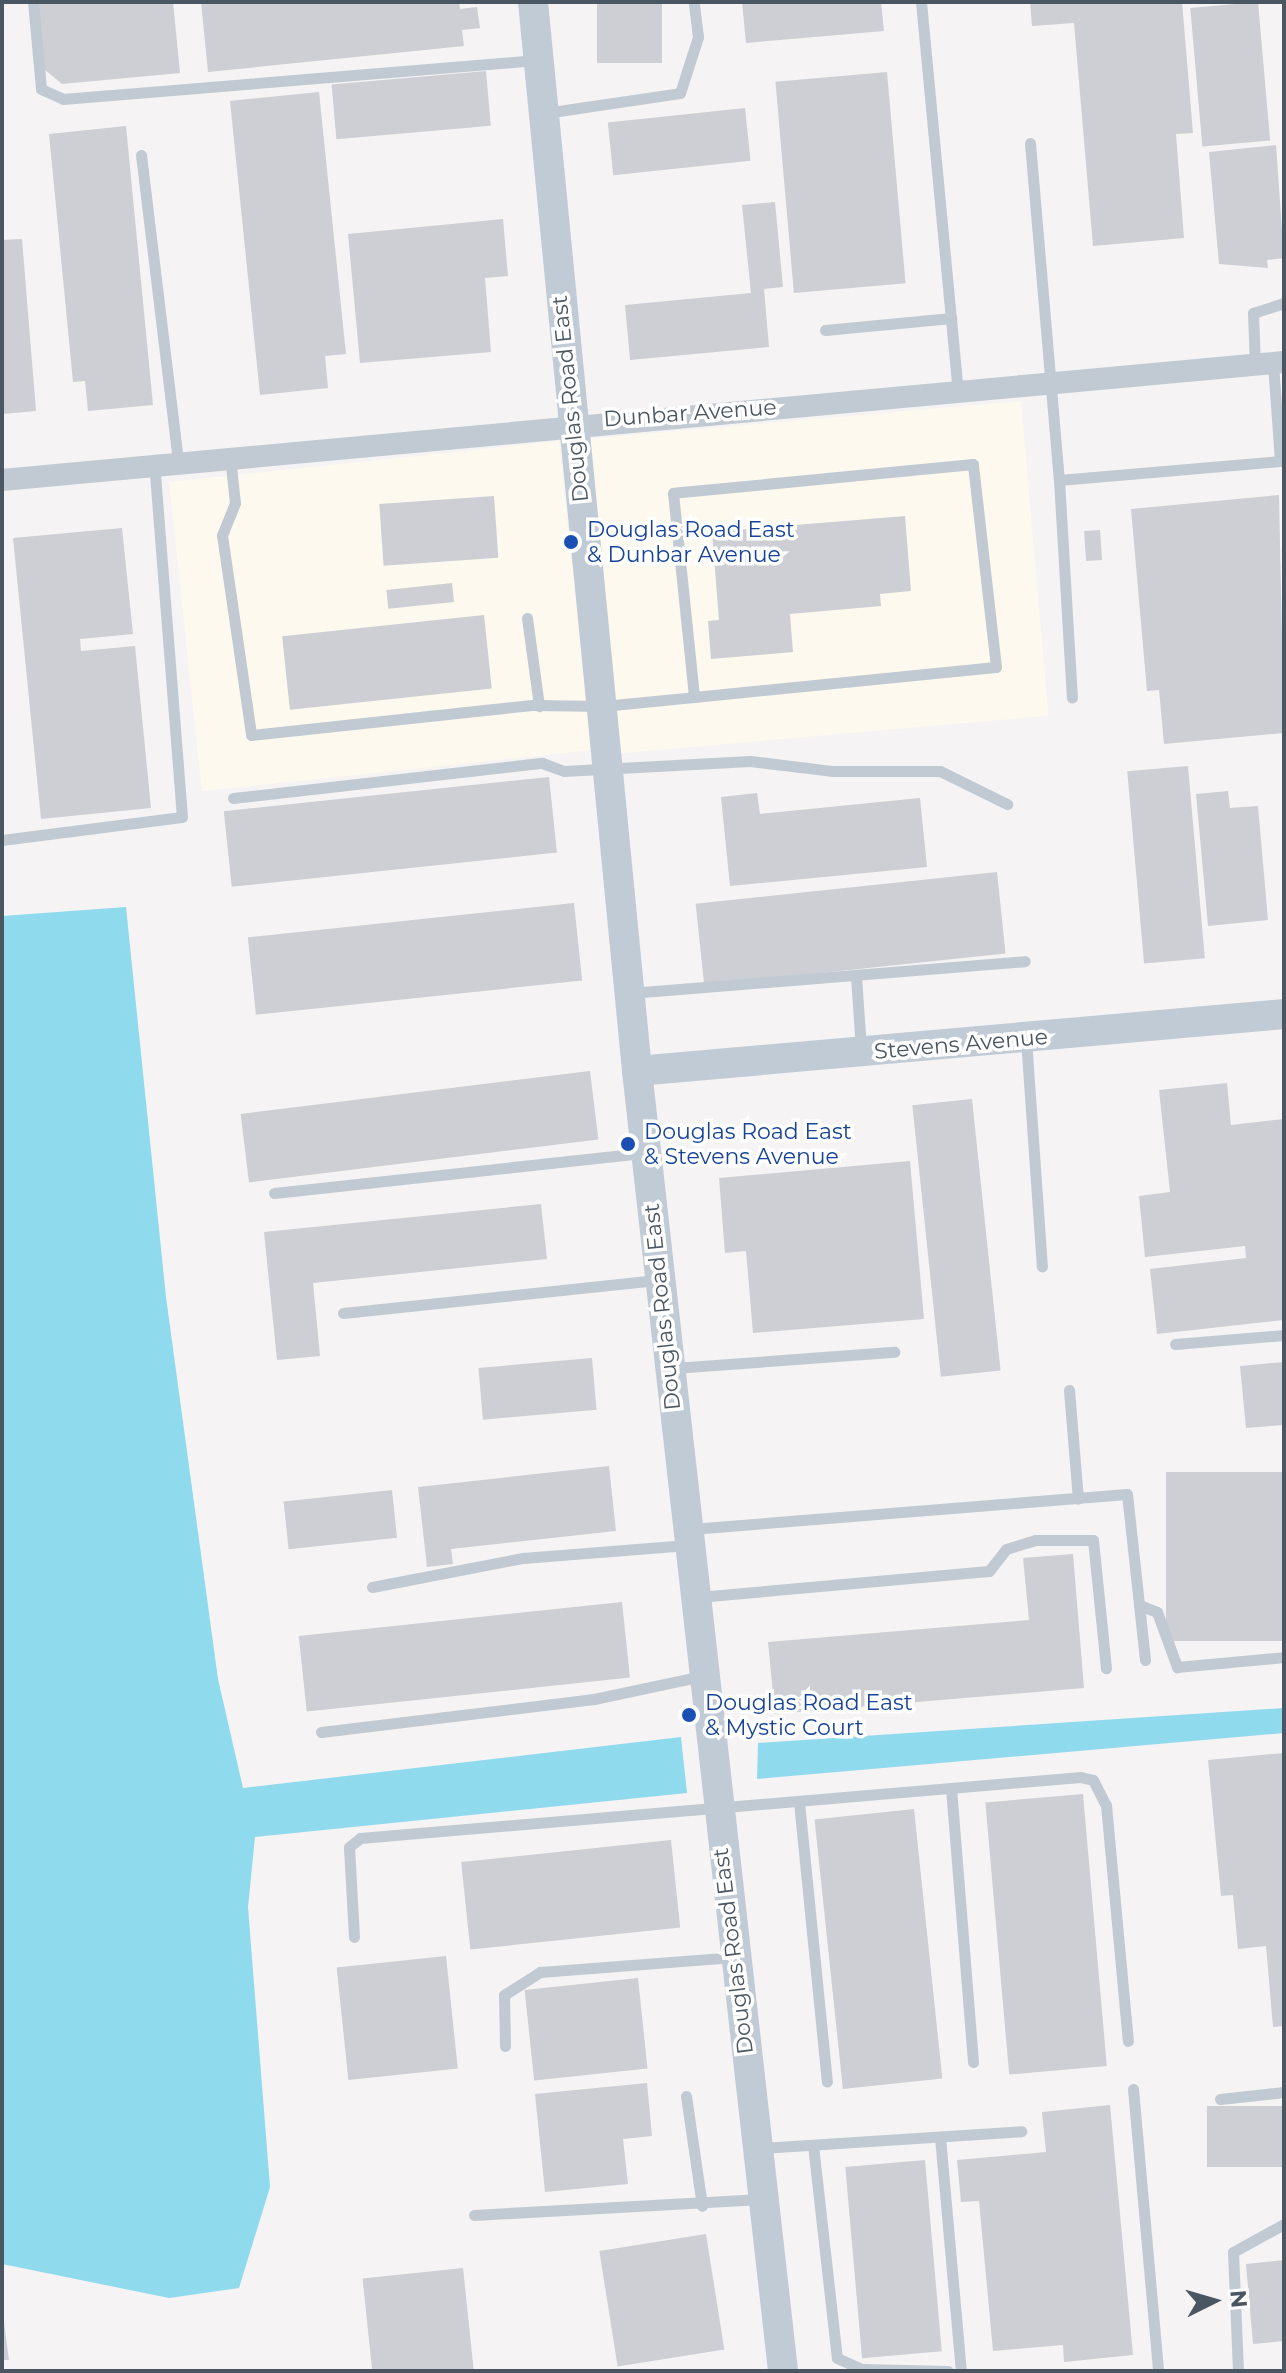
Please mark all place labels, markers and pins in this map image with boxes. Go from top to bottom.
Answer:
place label: Douglas Road East & Dunbar Avenue [587,516,795,568]
marker: Douglas Road East & Dunbar Avenue [562,533,580,551]
place label: Douglas Road East & Stevens Avenue [644,1118,852,1170]
marker: Douglas Road East & Stevens Avenue [619,1135,637,1153]
place label: Douglas Road East & Mystic Court [705,1689,913,1740]
marker: Douglas Road East & Mystic Court [680,1706,698,1724]

